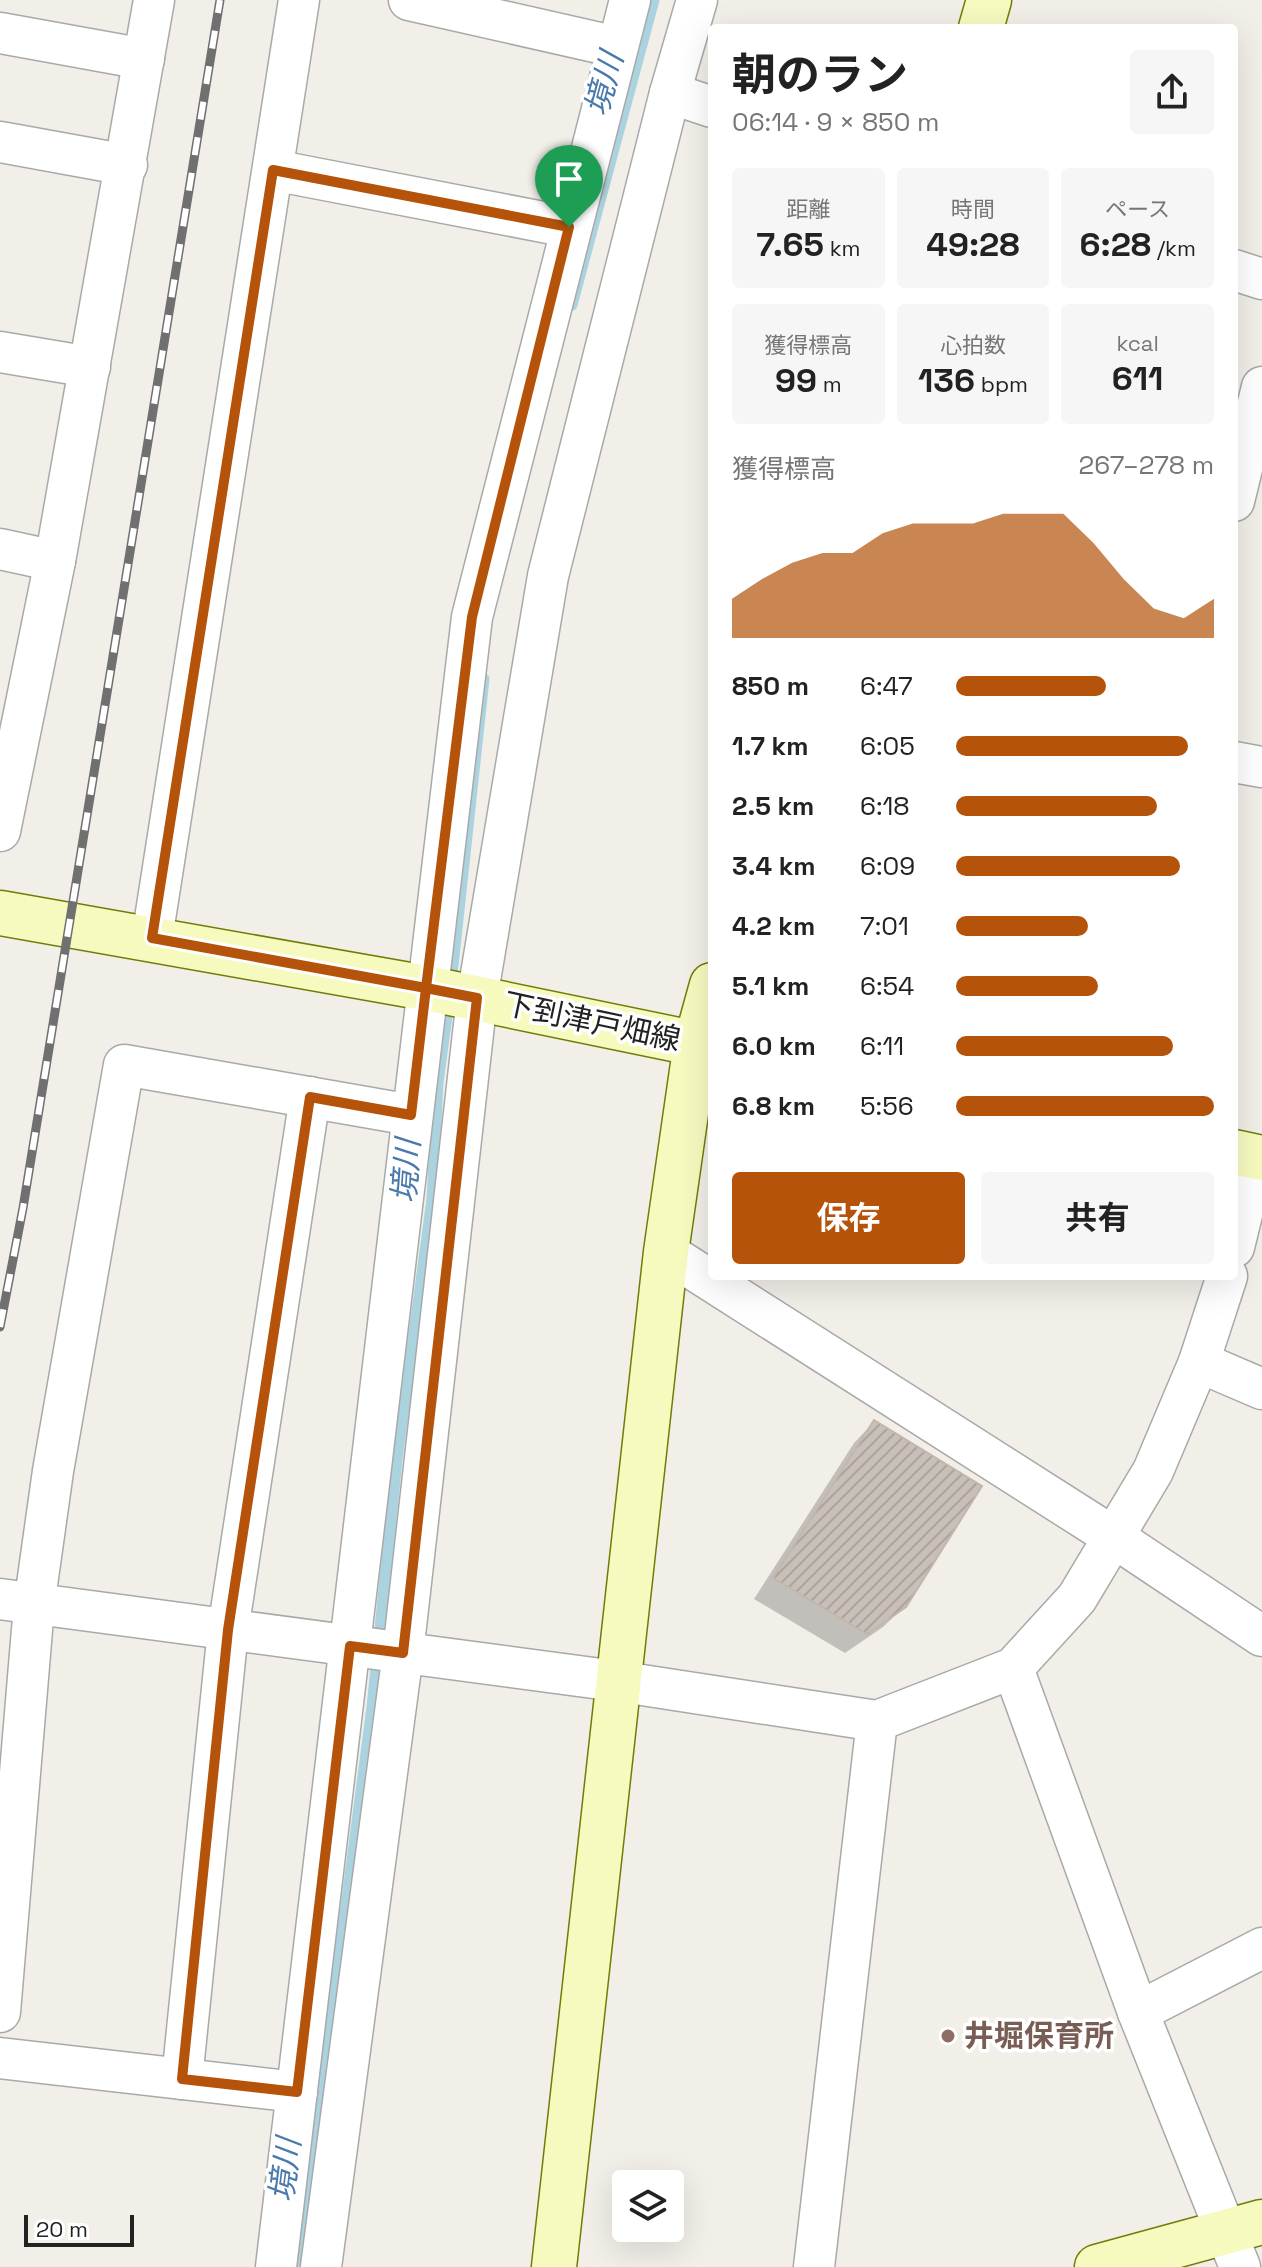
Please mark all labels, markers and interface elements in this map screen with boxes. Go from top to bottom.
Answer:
water label: 境川 [576,45,632,120]
text: 朝のラン [732,47,908,103]
button: share [1130,50,1214,134]
text: 06:14 · 9 × 850 m [732,105,939,139]
pin [535,145,603,227]
icon: arrive [547,157,591,201]
text: 距離 [786,195,830,223]
text: 時間 [951,195,995,223]
text: ペース [1105,195,1170,223]
text: 7.65 [756,223,824,266]
text: 49:28 [926,223,1020,266]
text: 6:28 [1080,223,1151,266]
text: km [824,234,860,262]
text: /km [1151,234,1196,262]
text: kcal [1116,329,1159,357]
text: 獲得標高 [764,331,852,359]
text: 心拍数 [940,331,1006,359]
text: 611 [1112,357,1163,400]
text: 99 [775,359,817,402]
text: 136 [918,359,975,402]
text: m [817,370,842,398]
text: bpm [975,370,1028,398]
text: 267–278 m [1079,448,1214,482]
text: 獲得標高 [732,452,836,486]
text: 850 m [732,669,809,703]
text: 6:47 [860,669,913,703]
text: 1.7 km [732,729,809,763]
text: 6:05 [860,729,915,763]
text: 2.5 km [732,789,814,823]
text: 6:18 [860,789,910,823]
text: 3.4 km [732,849,816,883]
text: 6:09 [860,849,915,883]
text: 4.2 km [732,909,815,943]
text: 7:01 [860,909,909,943]
text: 5.1 km [732,969,809,1003]
text: 6:54 [860,969,914,1003]
street label: 下到津戸畑線 [500,984,684,1059]
text: 6.0 km [732,1029,816,1063]
text: 6:11 [860,1029,904,1063]
text: 6.8 km [732,1089,815,1123]
text: 5:56 [860,1089,914,1123]
water label: 境川 [384,1135,428,1204]
button: 保存 [732,1172,965,1264]
button: 共有 [981,1172,1214,1264]
place label: 井堀保育所 [964,2016,1114,2055]
marker: 井堀保育所 [939,2027,957,2045]
water label: 境川 [261,2133,309,2204]
map controls [612,2170,684,2242]
button: layers [612,2170,684,2242]
scale bar [24,2211,134,2247]
text: 20 m [36,2215,88,2243]

